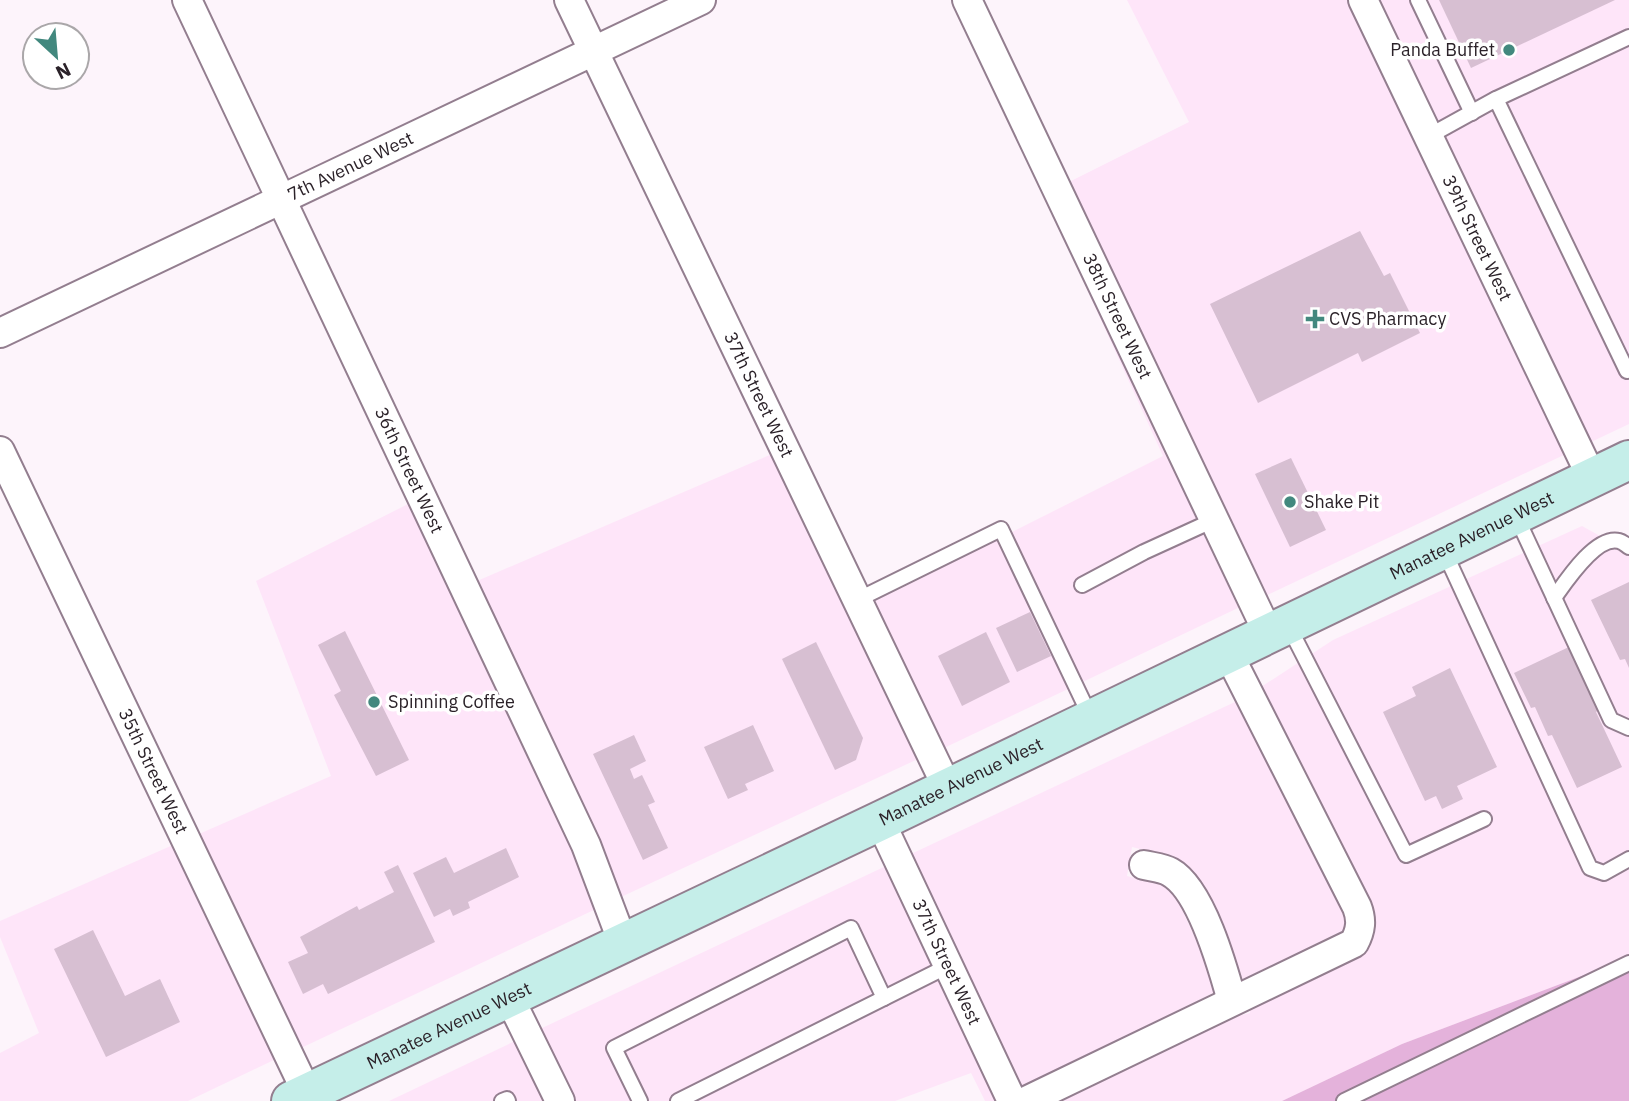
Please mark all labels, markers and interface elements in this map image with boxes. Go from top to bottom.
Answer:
north arrow [21,21,91,91]
place label: Panda Buffet [1390,38,1495,61]
marker: Panda Buffet [1501,42,1517,58]
text: N [52,57,75,85]
street label: 7th Avenue West [284,126,417,206]
street label: 39th Street West [1438,171,1517,305]
street label: 38th Street West [1078,249,1158,383]
place label: CVS Pharmacy [1329,307,1446,330]
marker: CVS Pharmacy [1307,311,1323,327]
street label: 37th Street West [719,328,799,461]
street label: 36th Street West [370,403,449,537]
street label: Manatee Avenue West [1386,486,1557,585]
place label: Shake Pit [1304,490,1379,513]
marker: Shake Pit [1282,494,1298,510]
place label: Spinning Coffee [388,690,515,713]
marker: Spinning Coffee [366,694,382,710]
street label: 35th Street West [114,704,193,838]
street label: Manatee Avenue West [875,732,1047,831]
street label: 37th Street West [907,895,987,1029]
street label: Manatee Avenue West [363,977,535,1074]

